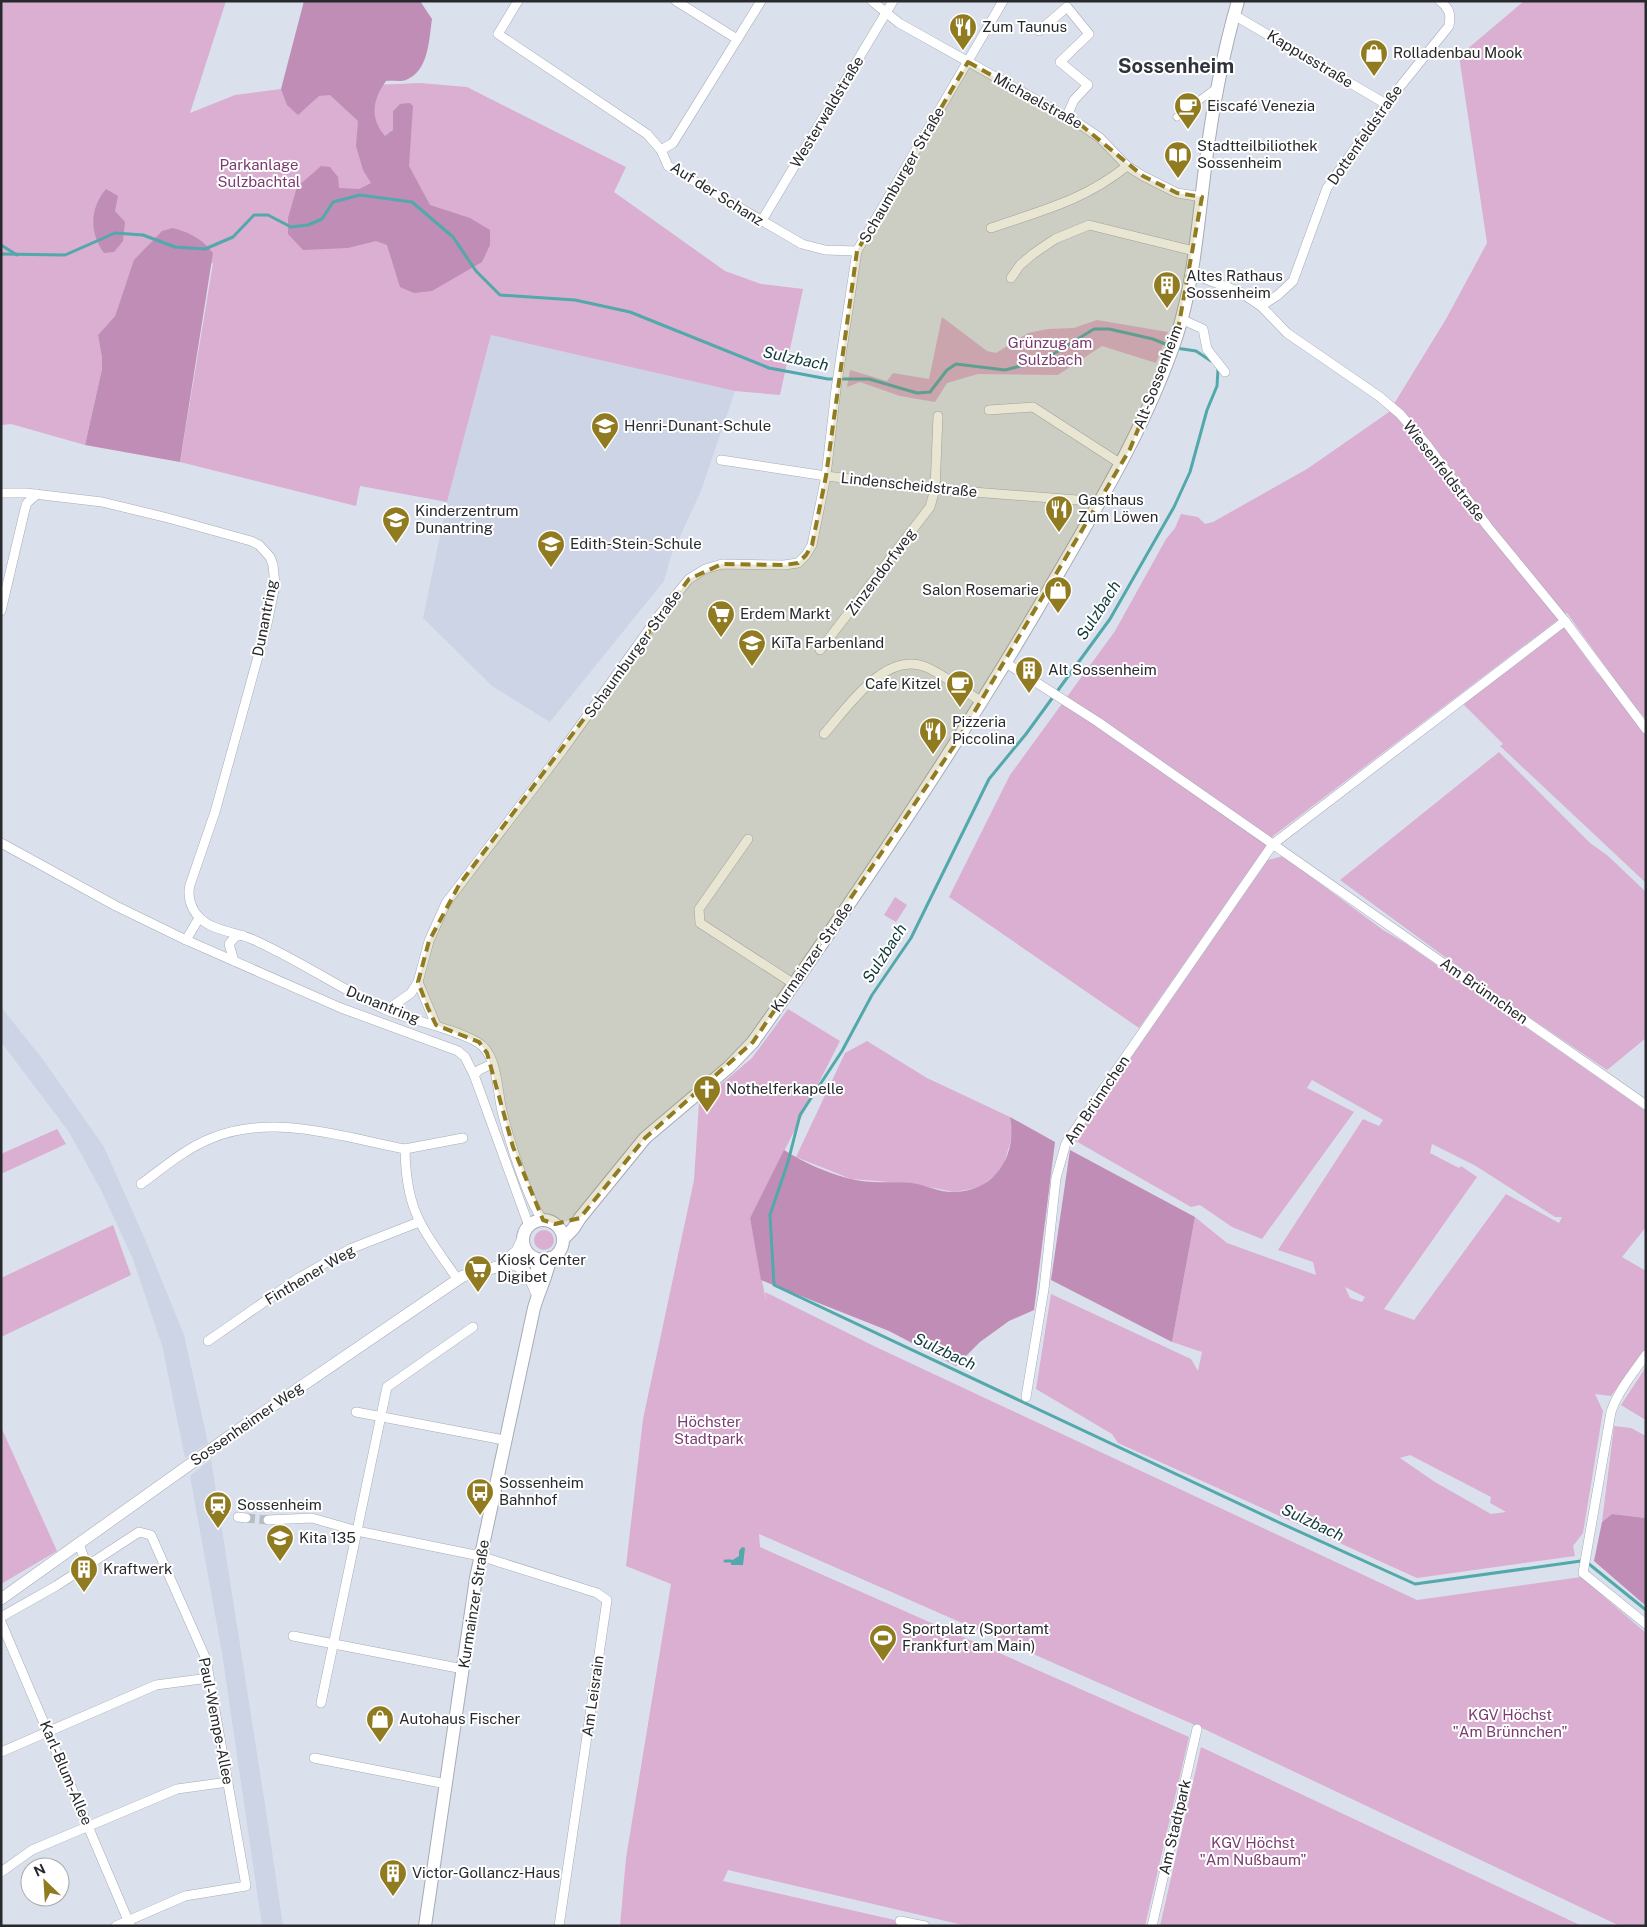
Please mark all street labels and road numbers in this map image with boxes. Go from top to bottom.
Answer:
street label: Kappusstraße [1264,26,1356,91]
street label: Westerwaldstraße [787,53,867,171]
street label: Michaelstraße [991,69,1086,132]
street label: Dottenfeldstraße [1324,81,1405,188]
street label: Schaumburger Straße [856,104,947,246]
street label: Auf der Schanz [668,158,767,229]
street label: Alt-Sossenheim [1130,322,1185,431]
street label: Wiesenfeldstraße [1400,417,1489,524]
street label: Lindenscheidstraße [840,469,978,500]
street label: Zinzendorfweg [842,525,919,619]
street label: Dunantring [249,578,280,658]
street label: Schaumburger Straße [580,586,685,721]
street label: Kurmainzer Straße [767,899,856,1015]
street label: Am Brünnchen [1437,954,1531,1027]
street label: Dunantring [344,982,423,1027]
street label: Am Brünnchen [1061,1052,1132,1147]
street label: Finthener Weg [262,1241,358,1308]
street label: Sossenheimer Weg [187,1378,306,1469]
street label: Kurmainzer Straße [455,1538,492,1670]
street label: Am Leisrain [578,1654,607,1738]
street label: Paul-Wempe-Allee [196,1656,237,1786]
street label: Karl-Blum-Allee [37,1718,96,1828]
street label: Am Stadtpark [1155,1778,1194,1876]

